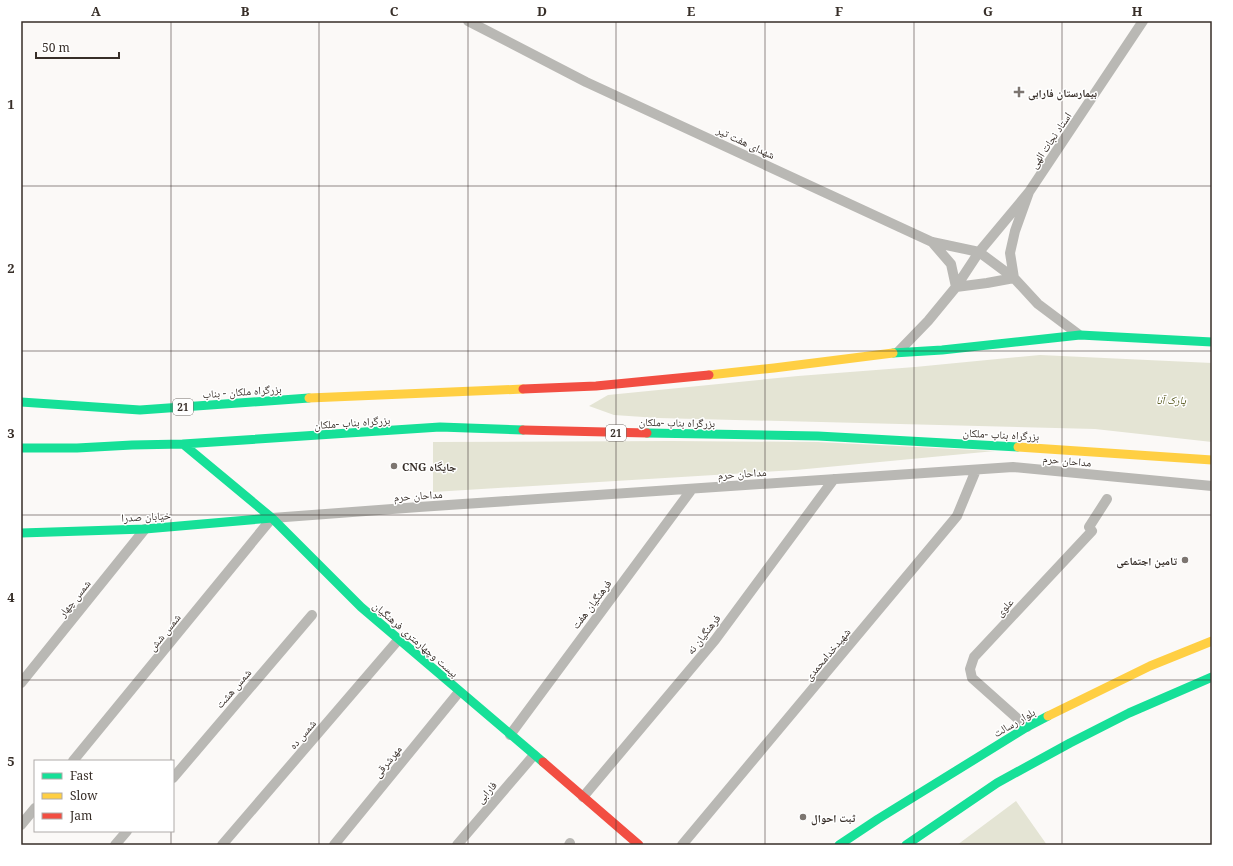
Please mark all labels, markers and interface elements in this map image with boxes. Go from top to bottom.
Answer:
text: A [91,2,101,20]
text: B [241,2,250,20]
text: C [390,2,399,20]
text: D [537,2,547,20]
text: E [687,2,696,20]
text: F [835,2,843,20]
text: G [983,2,993,20]
text: H [1132,2,1143,20]
scale bar [36,34,119,60]
text: 50 m [42,39,70,56]
place label: بیمارستان فارابی [1028,85,1097,101]
marker: بیمارستان فارابی [1013,86,1025,98]
text: 1 [7,95,15,113]
street label: استاد نجات الهی [1026,109,1074,171]
street label: شهدای هفت تیر [713,122,778,162]
text: 2 [7,259,15,277]
street label: بزرگراه ملکان - بناب [202,381,282,401]
park label: پارک آنا [1156,392,1186,407]
road number: 21 [173,399,193,415]
street label: بزرگراه بناب -ملکان [313,412,391,432]
street label: بزرگراه بناب -ملکان [639,414,715,430]
text: 3 [7,424,15,442]
road number: 21 [606,425,626,441]
street label: بزرگراه بناب -ملکان [962,425,1040,443]
street label: مداحان حرم [1042,450,1092,470]
place label: CNG جایگاه [402,459,456,474]
marker: CNG جایگاه [389,461,399,471]
street label: مداحان حرم [717,464,767,482]
street label: مداحان حرم [393,486,443,504]
street label: خیابان صدرا [121,507,171,525]
place label: تامین اجتماعی [1116,553,1177,569]
marker: تامین اجتماعی [1180,555,1190,565]
street label: شمس چهار [54,576,94,621]
street label: فرهنگیان هفت [568,576,615,632]
text: 4 [7,588,15,606]
street label: علوی [992,594,1017,620]
street label: بیست وچهارمتری فرهنگیان [370,598,462,680]
street label: شمس شش [144,610,184,654]
street label: فرهنگیان نه [683,611,724,657]
street label: شهیدخدامحمدی [801,625,853,683]
street label: شمس هشت [212,665,254,711]
street label: بلوار رسالت [990,704,1038,740]
street label: شمس ده [285,716,319,752]
street label: مهرشرقی [369,742,405,780]
text: 5 [7,752,15,770]
legend [34,760,174,832]
text: Fast [70,767,93,784]
street label: فارابی [472,777,500,806]
text: Slow [70,787,98,804]
text: Jam [69,807,92,824]
place label: ثبت احوال [811,810,856,826]
marker: ثبت احوال [798,812,808,822]

